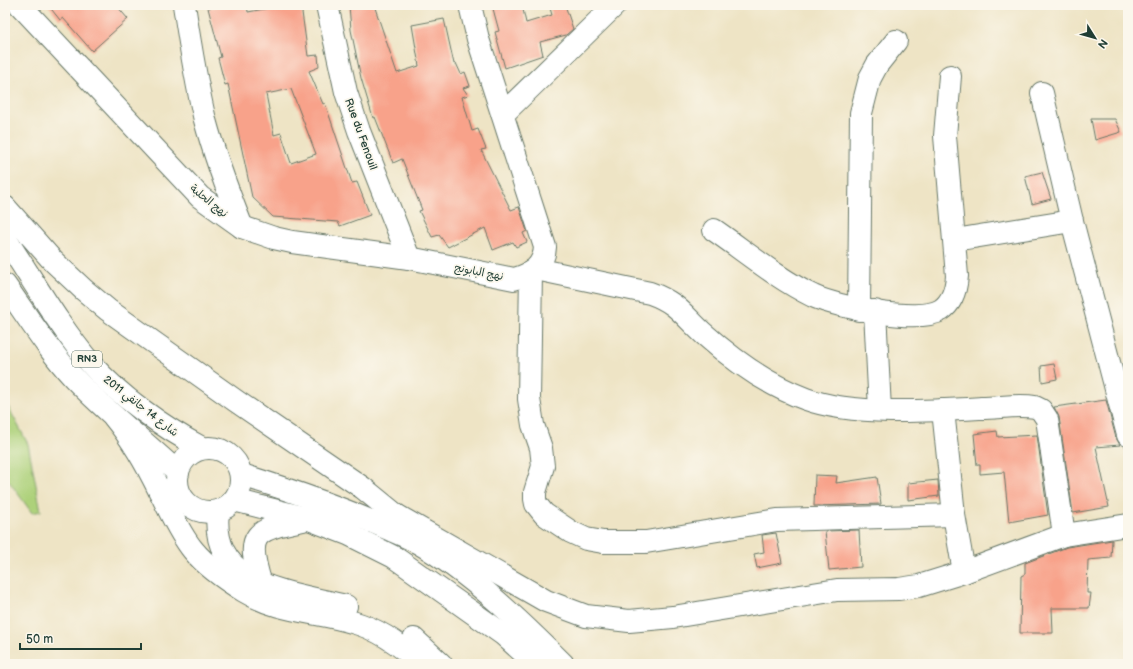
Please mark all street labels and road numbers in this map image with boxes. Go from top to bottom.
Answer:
street label: Rue du Fenouil [342,96,380,172]
street label: نهج الحلبة [187,182,231,221]
street label: نهج البابونج [453,261,505,284]
road number: RN3 [72,351,102,367]
street label: شارع 14 جانفي 2011 [99,373,181,442]

